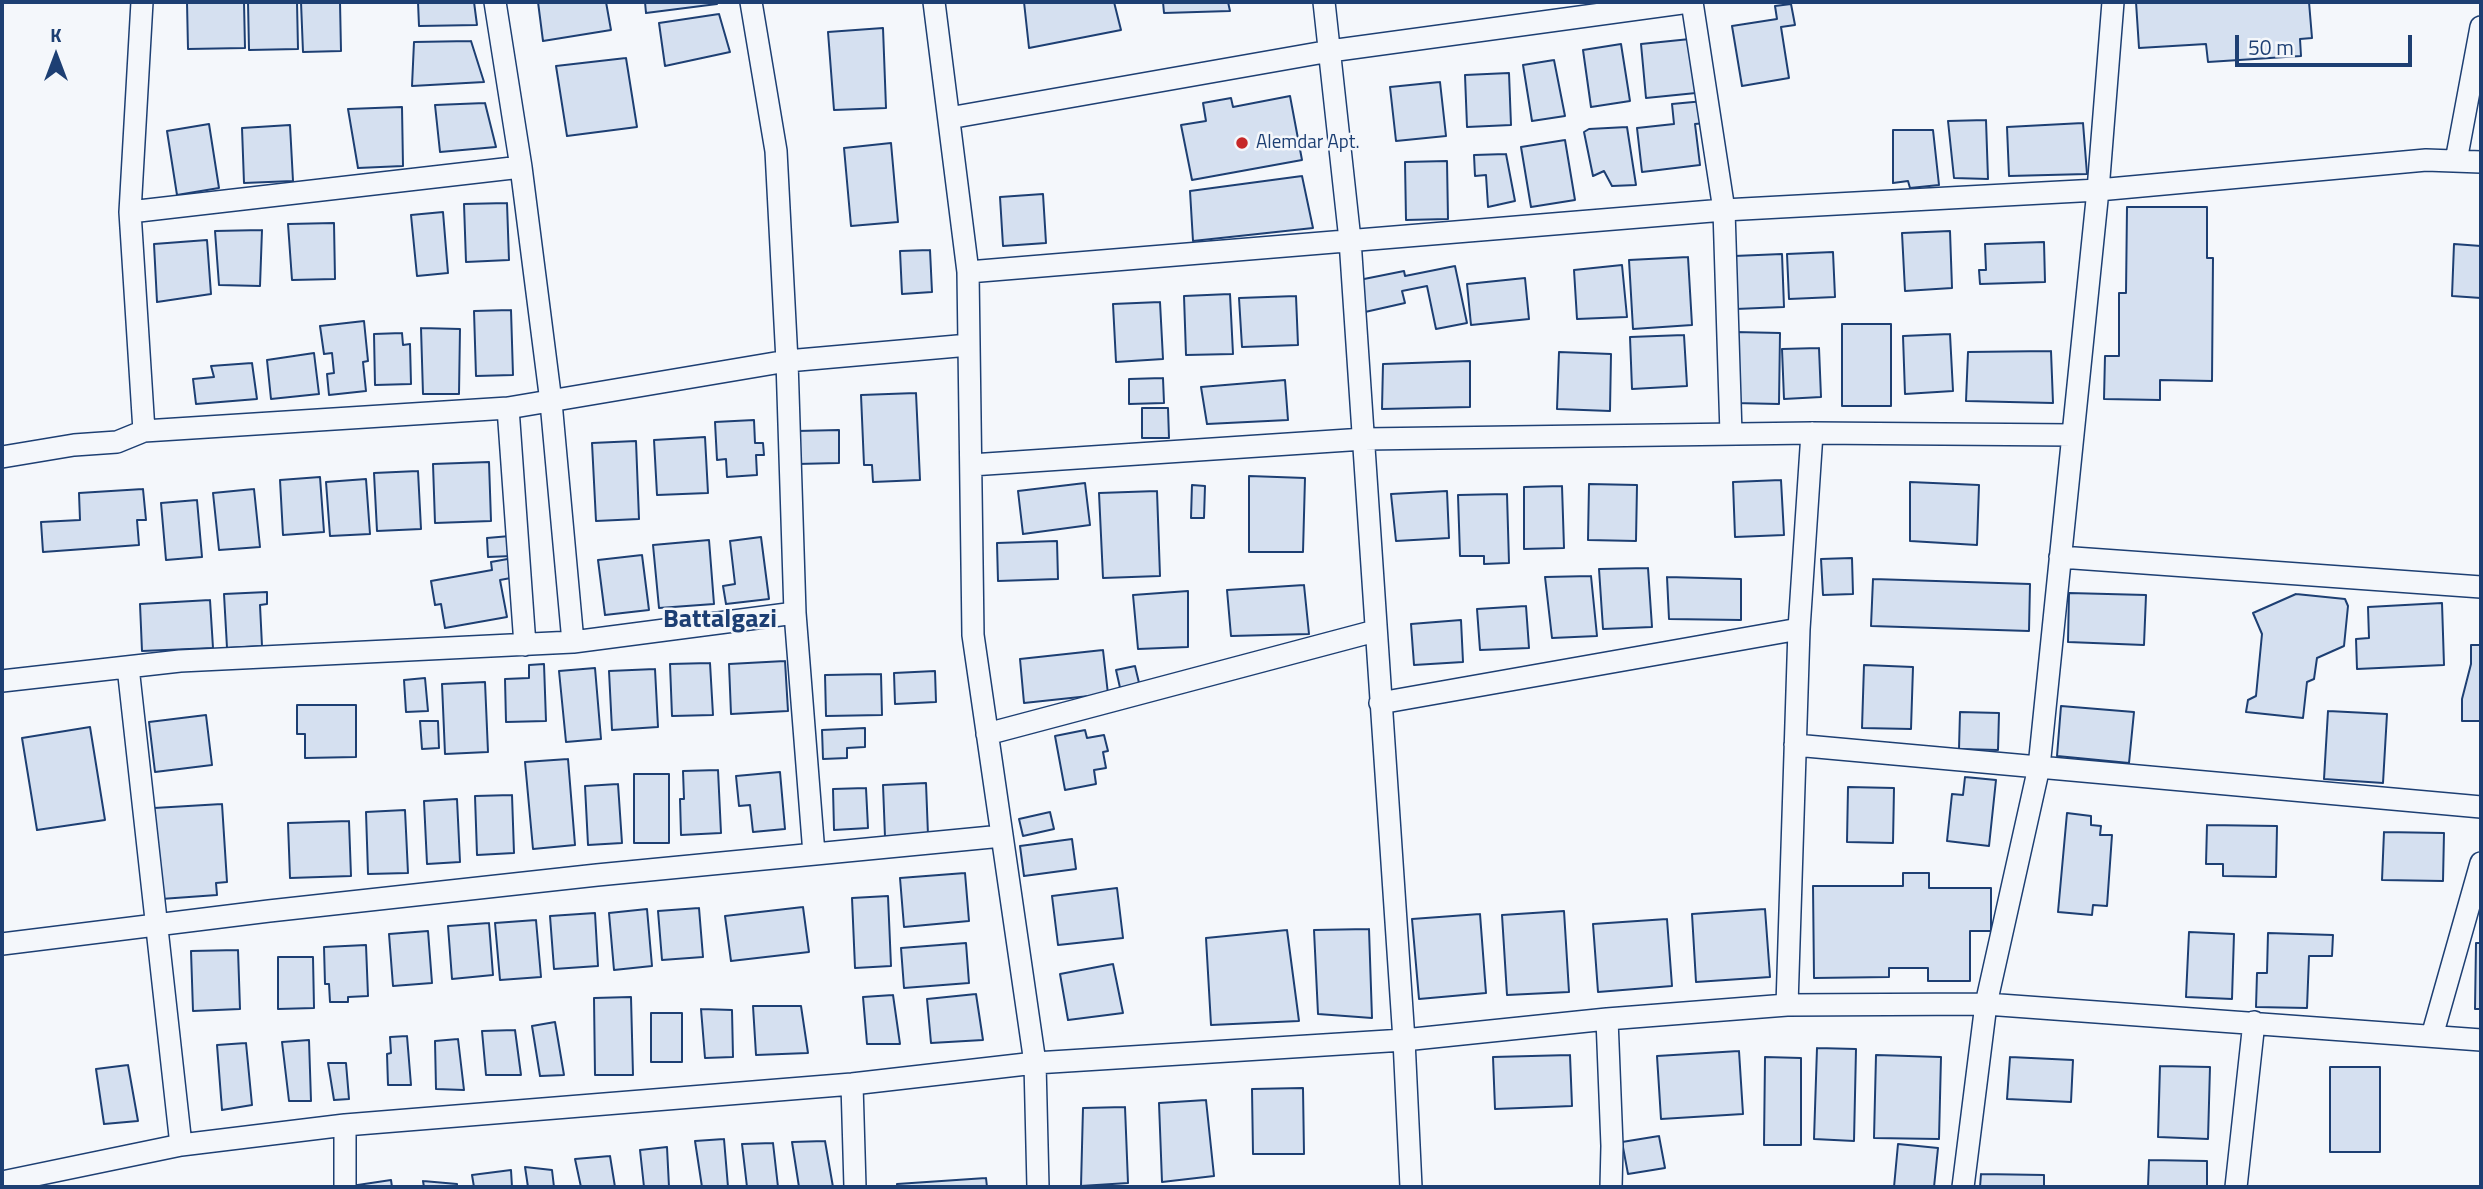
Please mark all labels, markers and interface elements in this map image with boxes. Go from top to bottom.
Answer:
text: K [50,20,62,49]
north arrow [21,21,91,91]
scale bar [2238,21,2415,65]
text: 50 m [2248,31,2294,63]
place label: Alemdar Apt. [1256,132,1360,154]
marker: Alemdar Apt. [1234,135,1250,151]
district label: Battalgazi [663,605,777,637]

